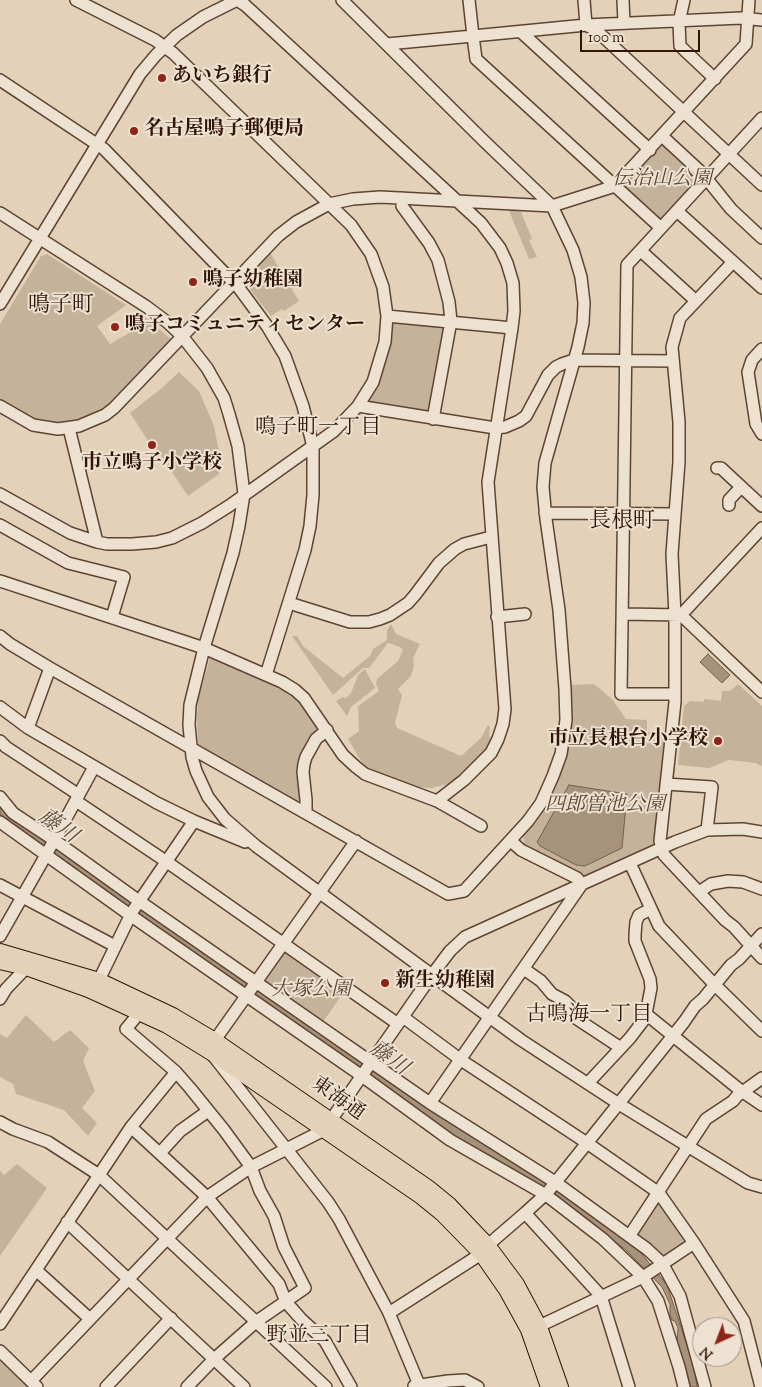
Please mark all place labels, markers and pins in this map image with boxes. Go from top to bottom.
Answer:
place label: あいち銀行 [172,66,272,90]
marker: あいち銀行 [156,72,168,84]
place label: 名古屋鳴子郵便局 [144,119,304,143]
marker: 名古屋鳴子郵便局 [128,125,140,137]
place label: 鳴子幼稚園 [203,270,303,294]
marker: 鳴子幼稚園 [187,276,199,288]
place label: 鳴子コミュニティセンター [125,315,365,339]
marker: 鳴子コミュニティセンター [109,321,121,333]
marker: 市立鳴子小学校 [146,439,158,451]
place label: 市立鳴子小学校 [82,453,222,477]
place label: 市立長根台小学校 [548,729,708,753]
marker: 市立長根台小学校 [712,735,724,747]
place label: 新生幼稚園 [395,971,495,995]
marker: 新生幼稚園 [379,977,391,989]

